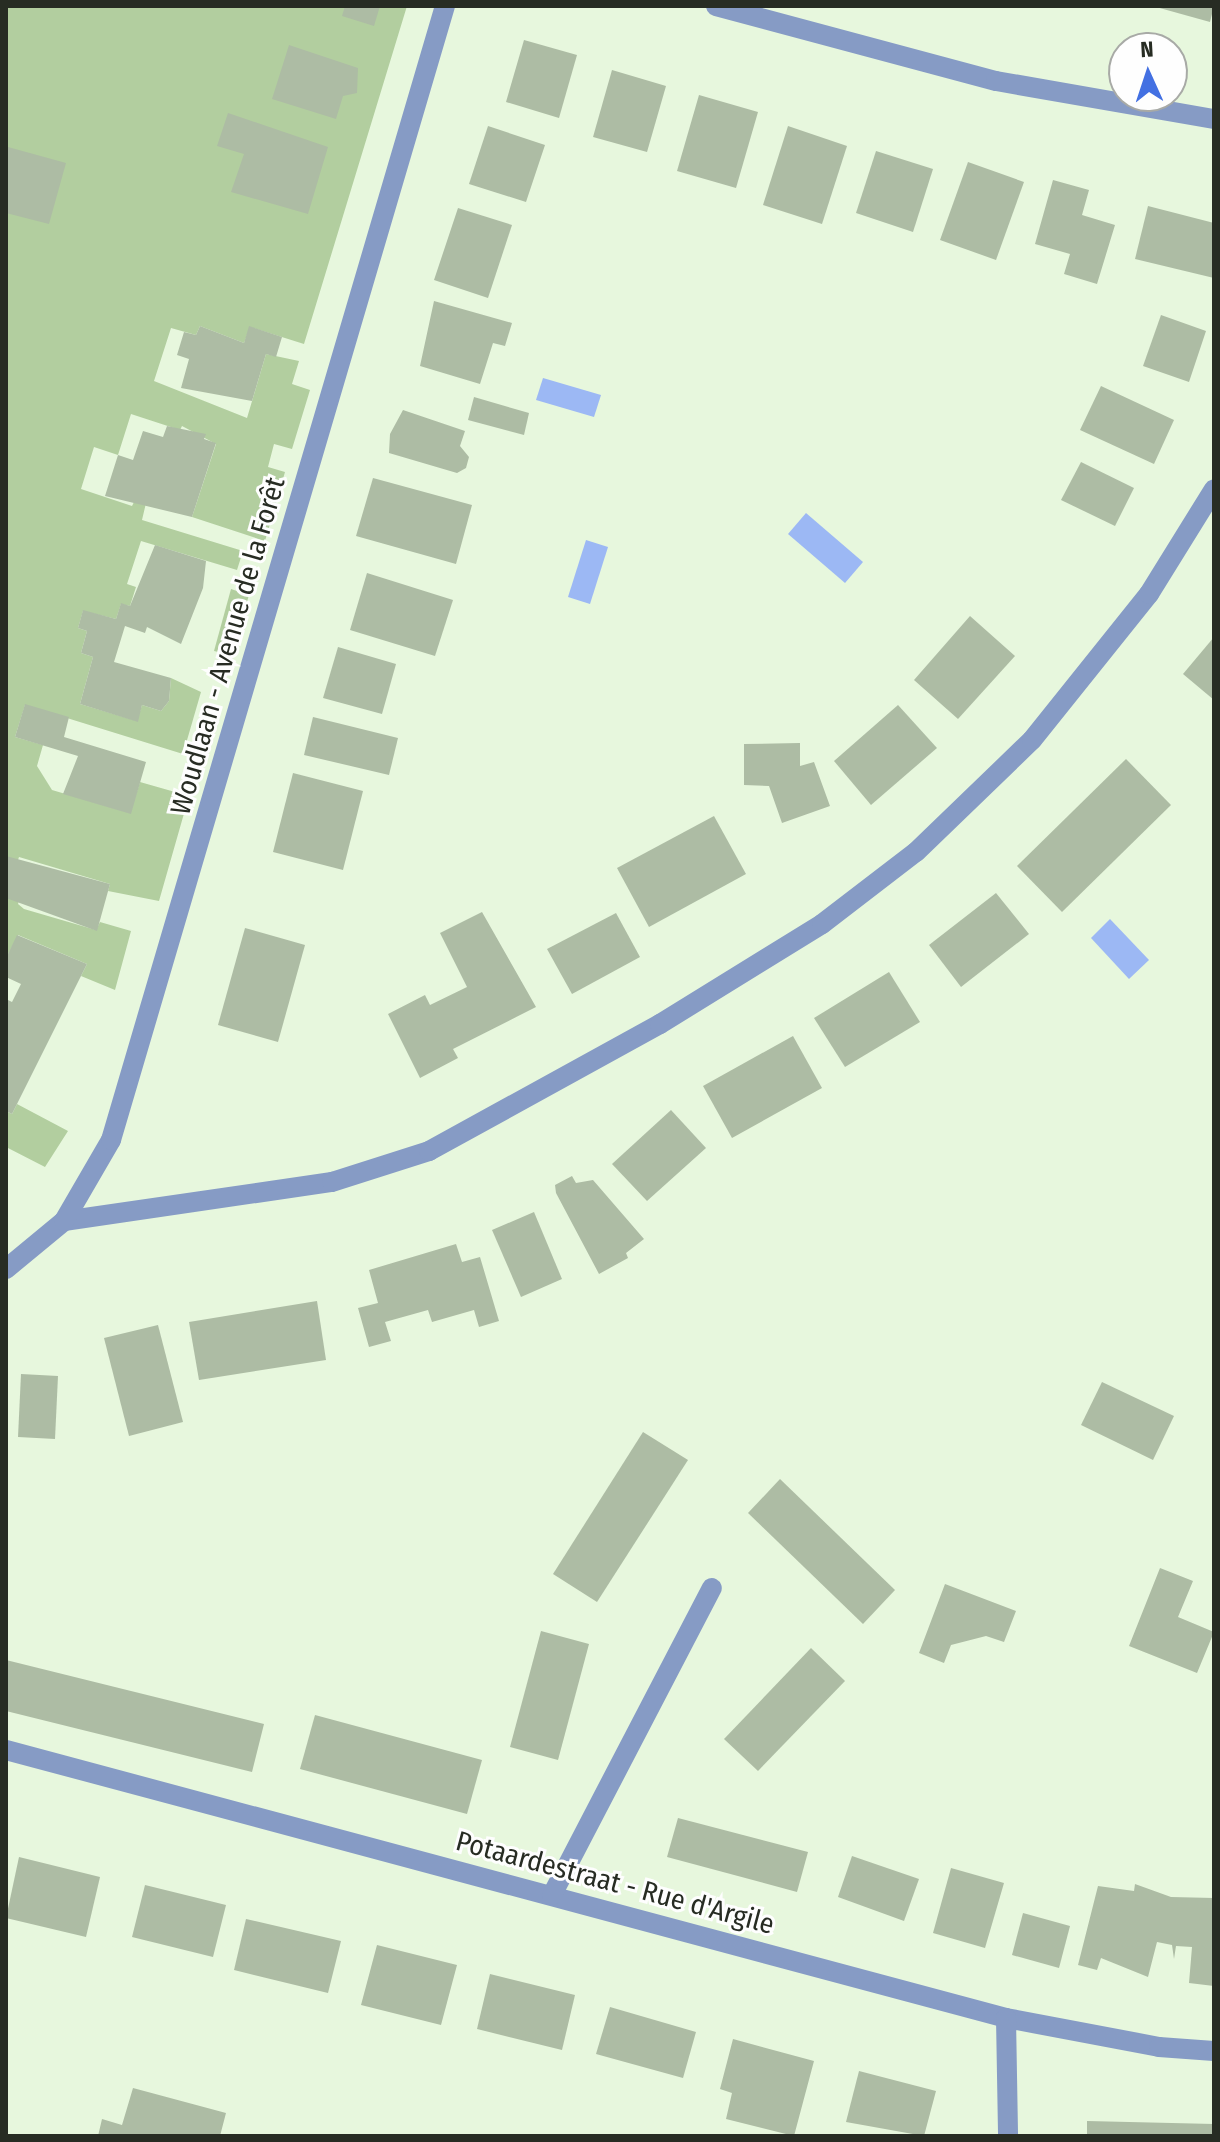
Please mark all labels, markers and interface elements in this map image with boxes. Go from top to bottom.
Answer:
north arrow [1108,32,1188,112]
text: N [1140,36,1154,63]
street label: Woudlaan - Avenue de la Forêt [164,473,292,819]
street label: Potaardestraat - Rue d'Argile [452,1824,778,1942]

